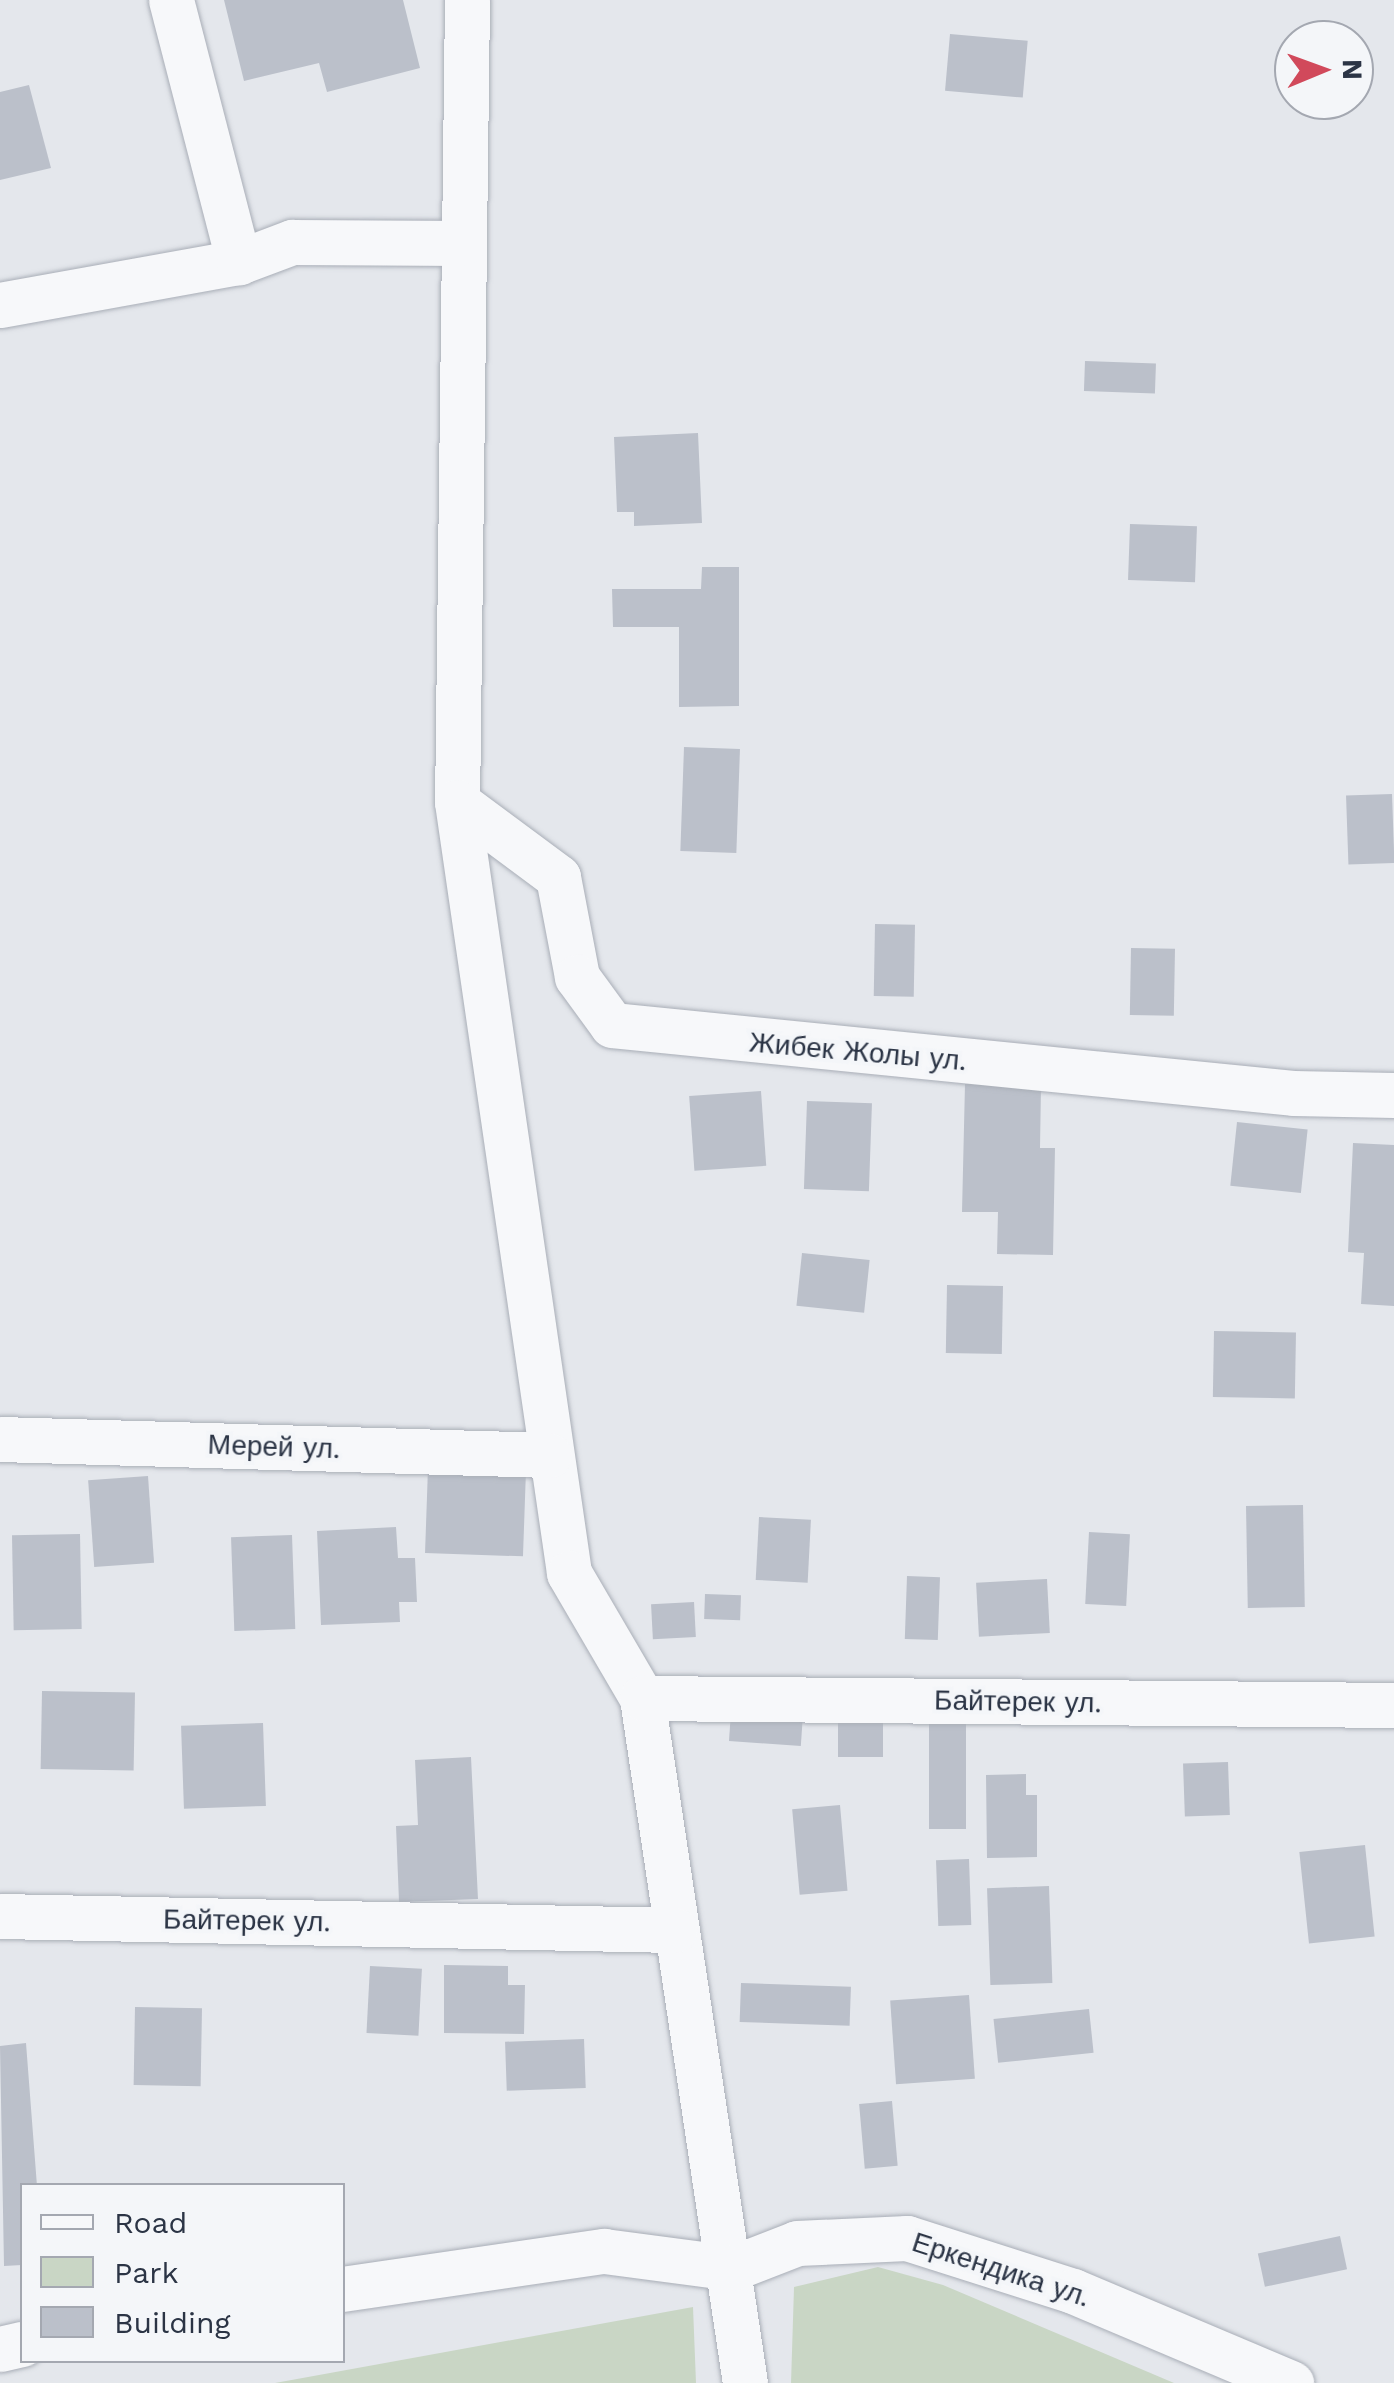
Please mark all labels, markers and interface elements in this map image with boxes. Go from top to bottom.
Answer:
north arrow [1274,20,1374,120]
text: N [1336,59,1369,80]
street label: Жибек Жолы ул. [748,1026,968,1078]
street label: Мерей ул. [207,1428,341,1466]
street label: Байтерек ул. [934,1684,1102,1720]
street label: Байтерек ул. [163,1903,331,1939]
legend [20,2183,345,2363]
text: Road [114,2205,187,2240]
street label: Еркендика ул. [908,2225,1094,2315]
text: Park [114,2255,179,2290]
text: Building [114,2305,231,2340]

